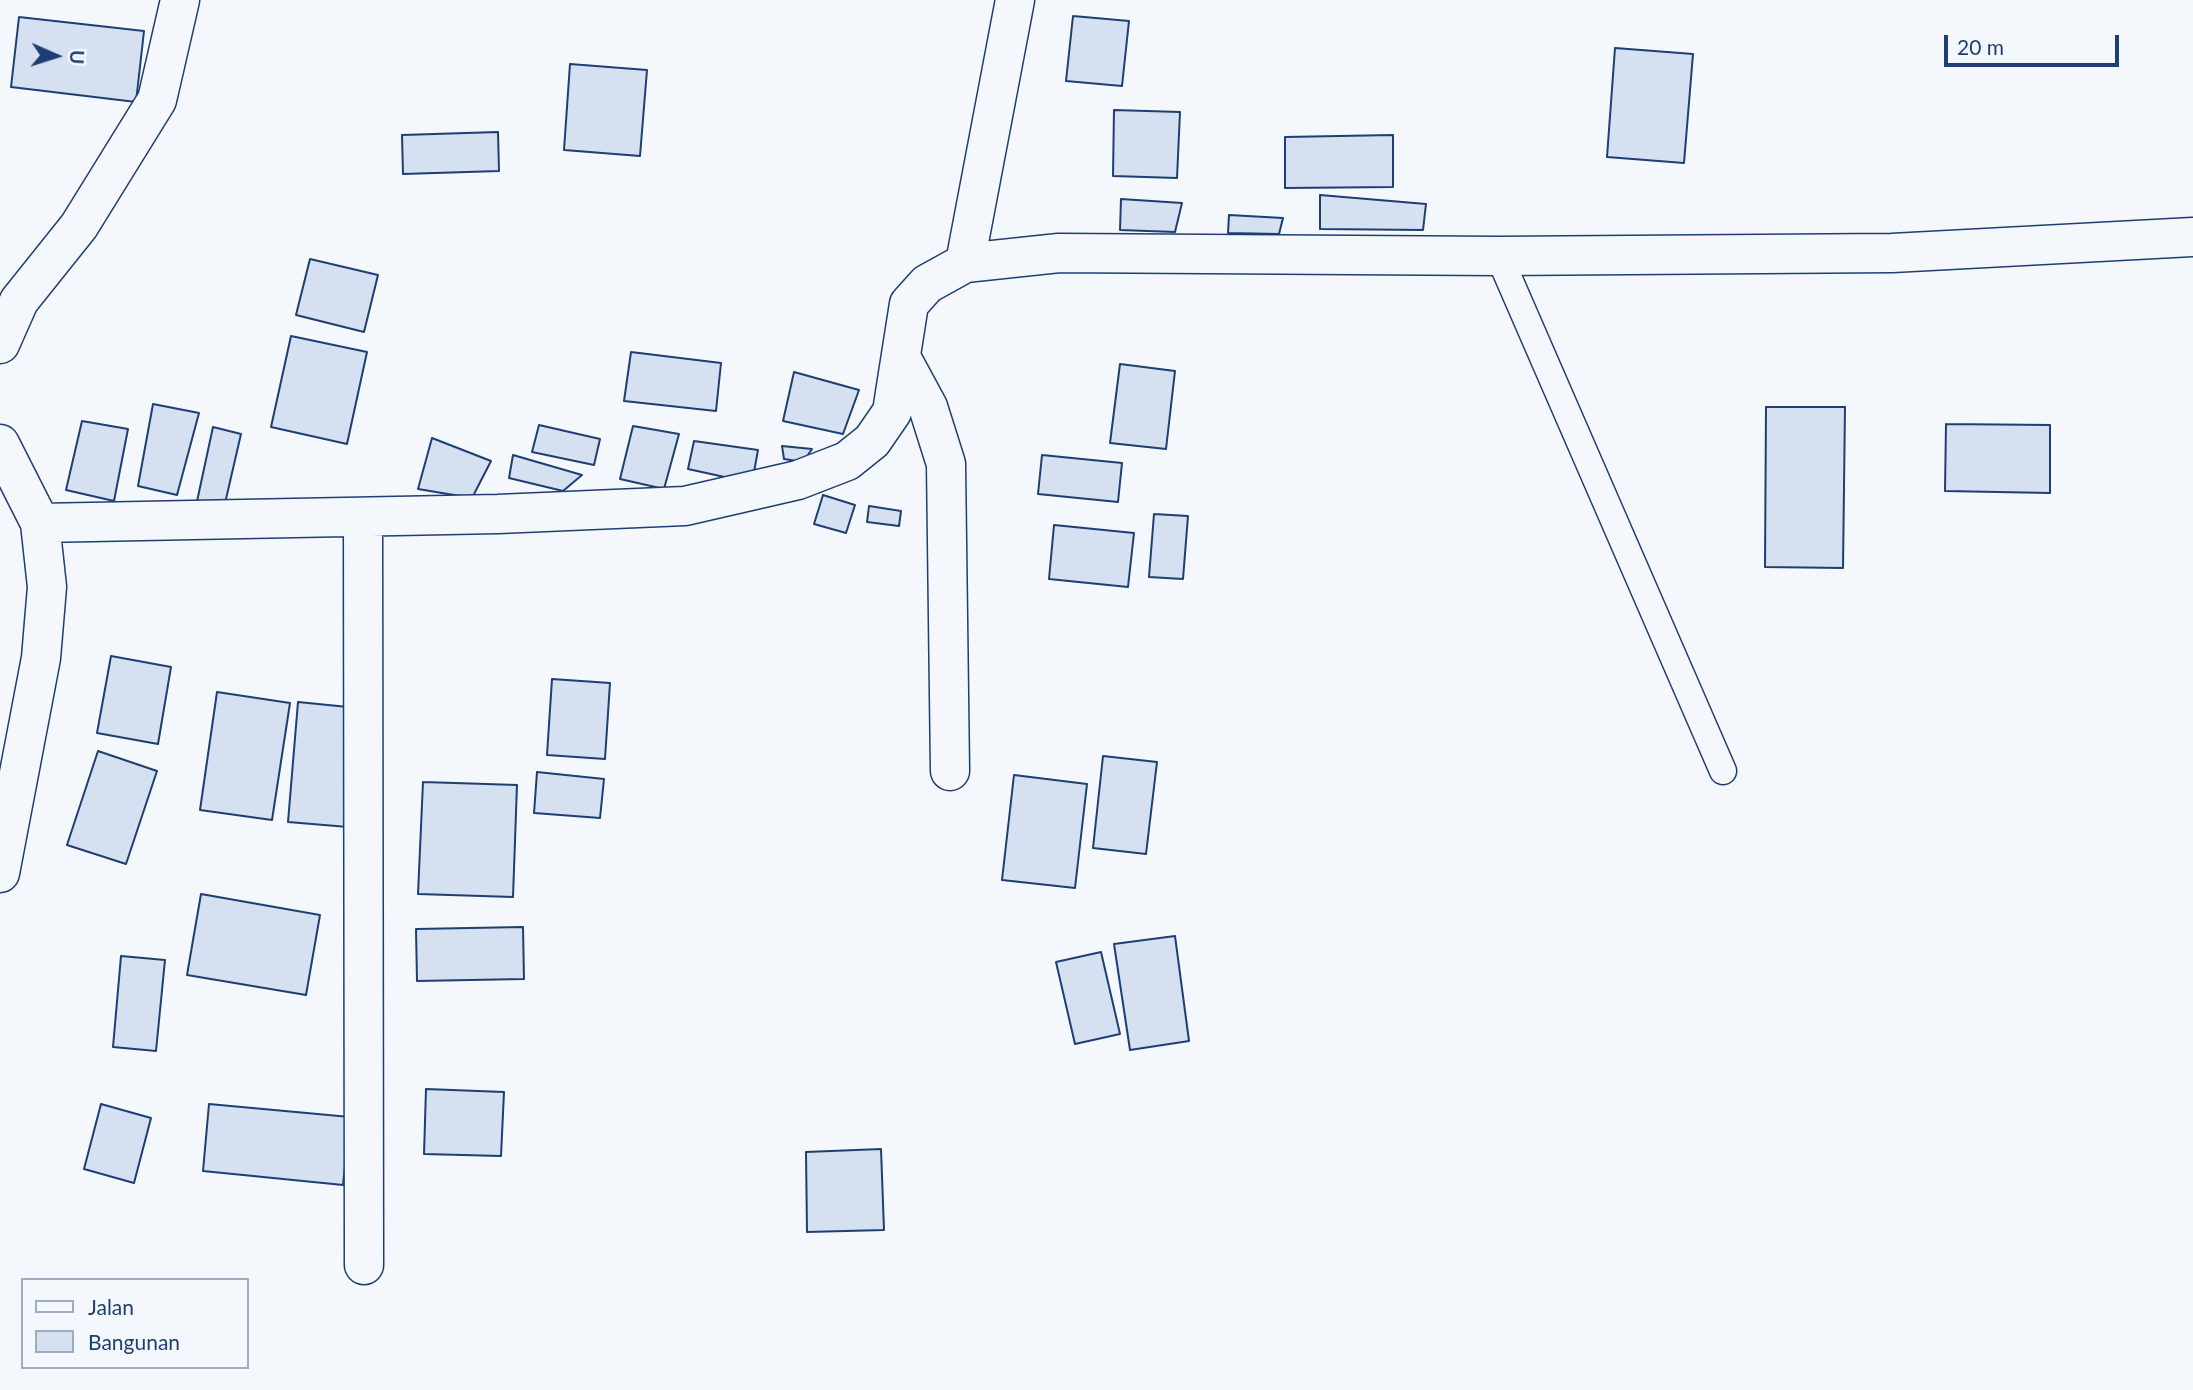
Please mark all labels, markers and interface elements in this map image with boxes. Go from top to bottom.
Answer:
north arrow [21,21,91,91]
scale bar [1948,21,2123,65]
text: 20 m [1957,34,2004,59]
text: U [66,49,89,65]
legend [21,1278,248,1369]
text: Jalan [88,1294,134,1319]
text: Bangunan [88,1329,180,1354]

